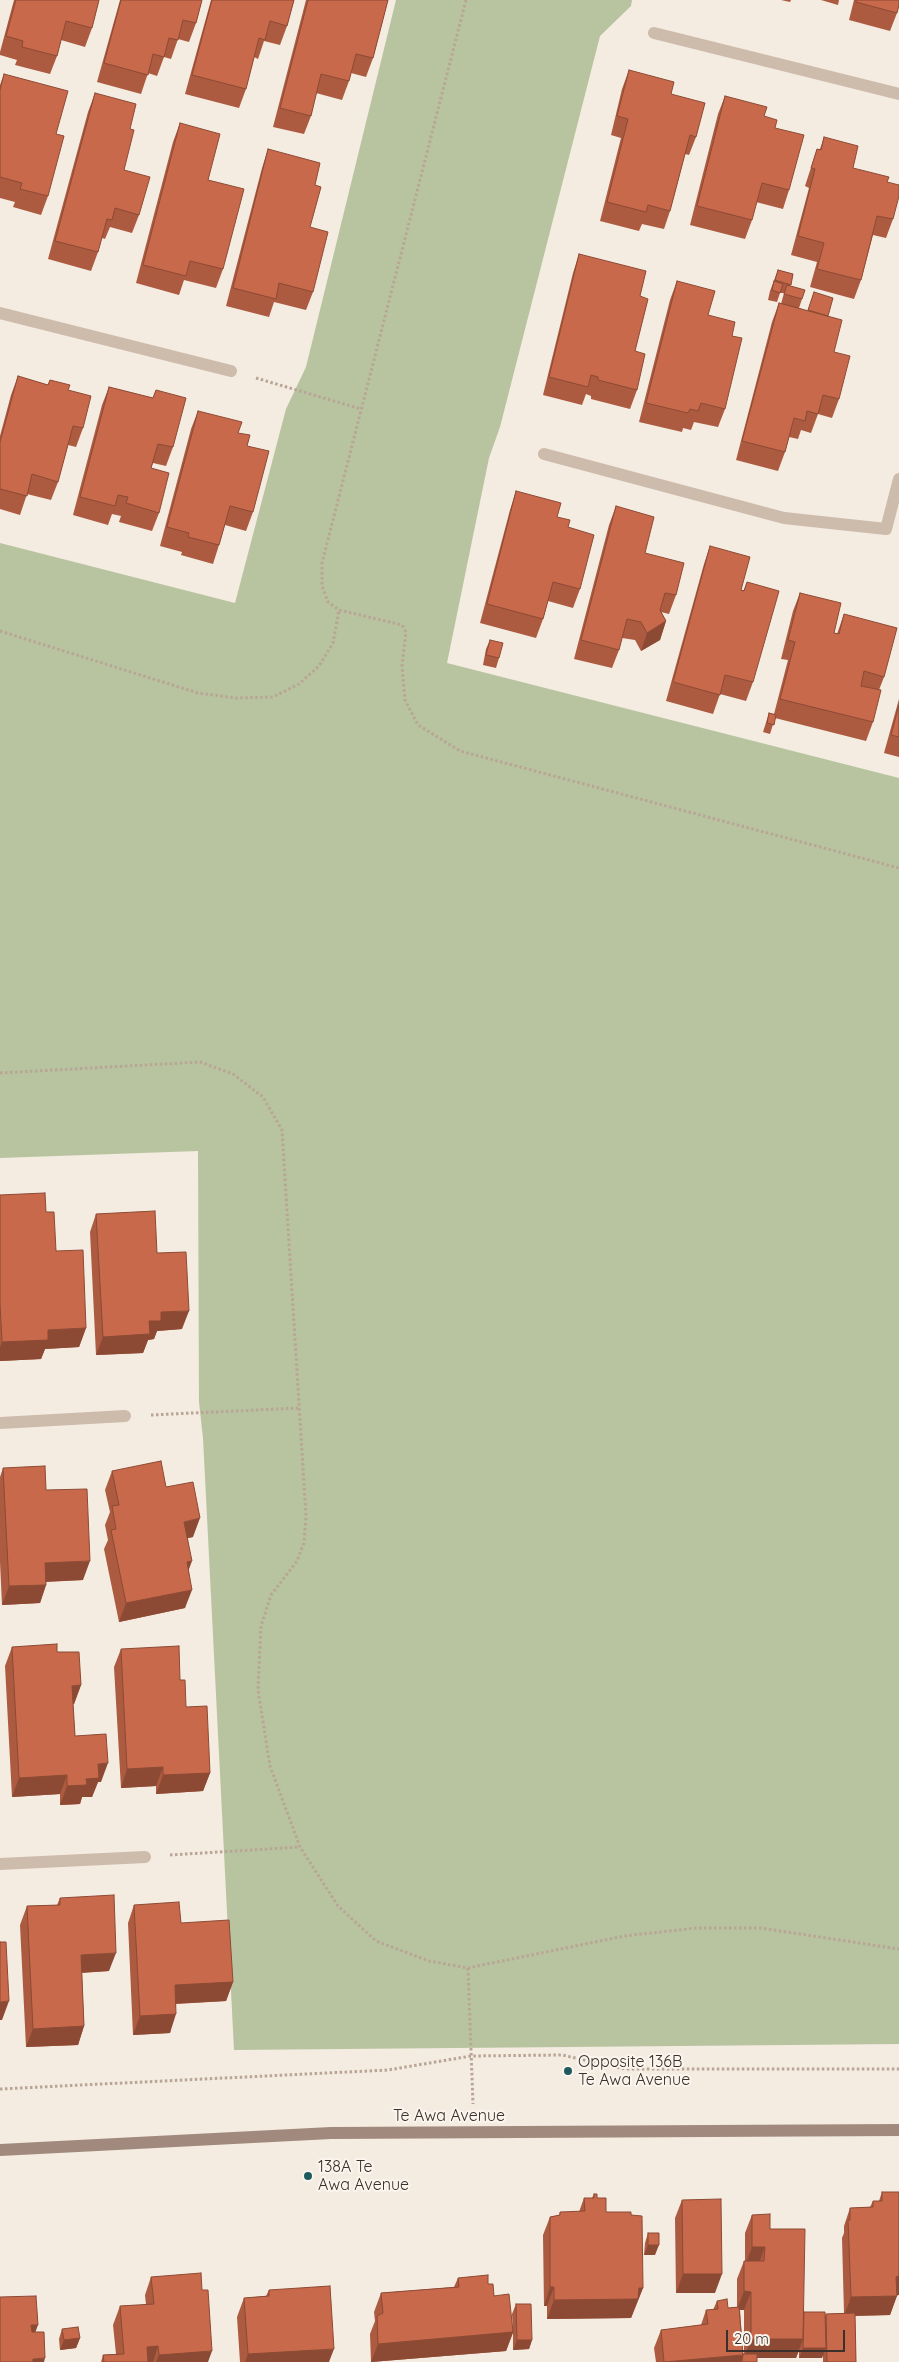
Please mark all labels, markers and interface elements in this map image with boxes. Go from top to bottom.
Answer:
place label: Opposite 136B Te Awa Avenue [578,2052,690,2090]
marker: Opposite 136B Te Awa Avenue [562,2065,574,2077]
street label: Te Awa Avenue [393,2106,505,2126]
place label: 138A Te Awa Avenue [318,2157,409,2195]
marker: 138A Te Awa Avenue [302,2170,314,2182]
scale bar [729,2320,848,2352]
text: 20 m [734,2329,769,2348]

